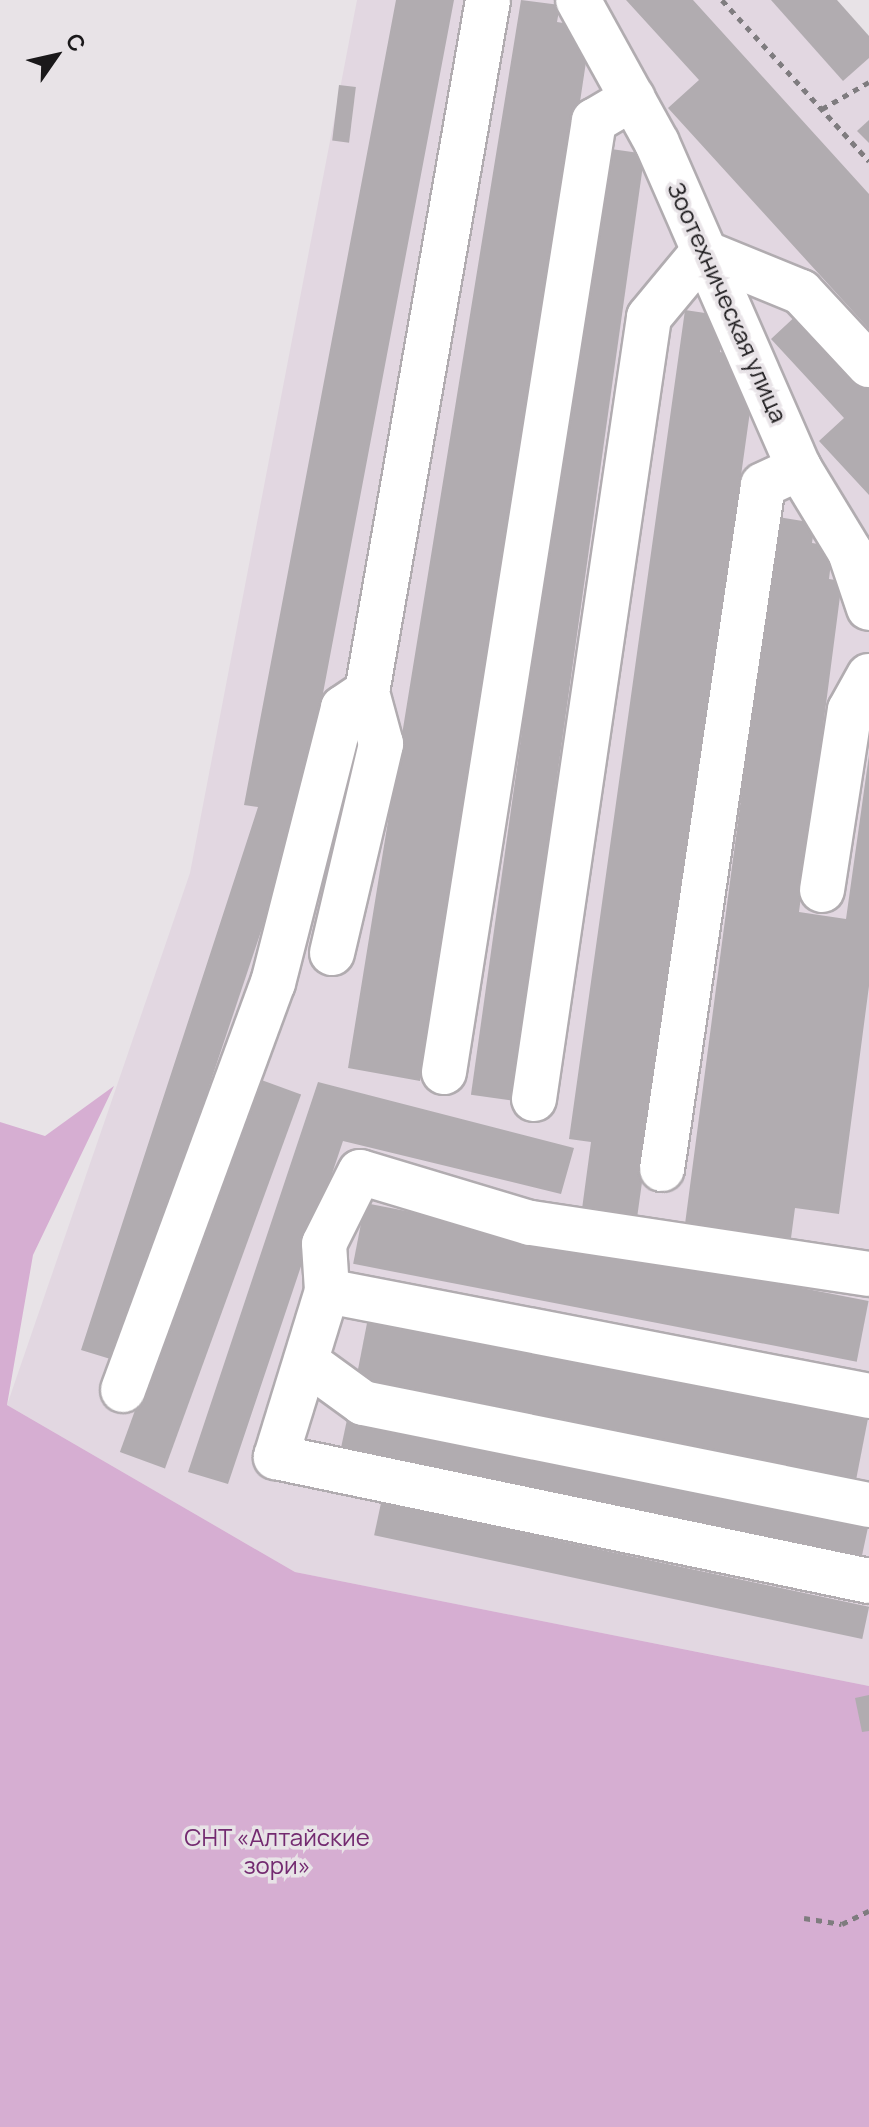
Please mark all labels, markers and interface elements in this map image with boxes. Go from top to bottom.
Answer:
north arrow [16,16,96,96]
text: С [59,27,93,58]
street label: Зоотехническая улица [662,177,794,427]
park label: СНТ «Алтайские зори» [184,1823,370,1879]

